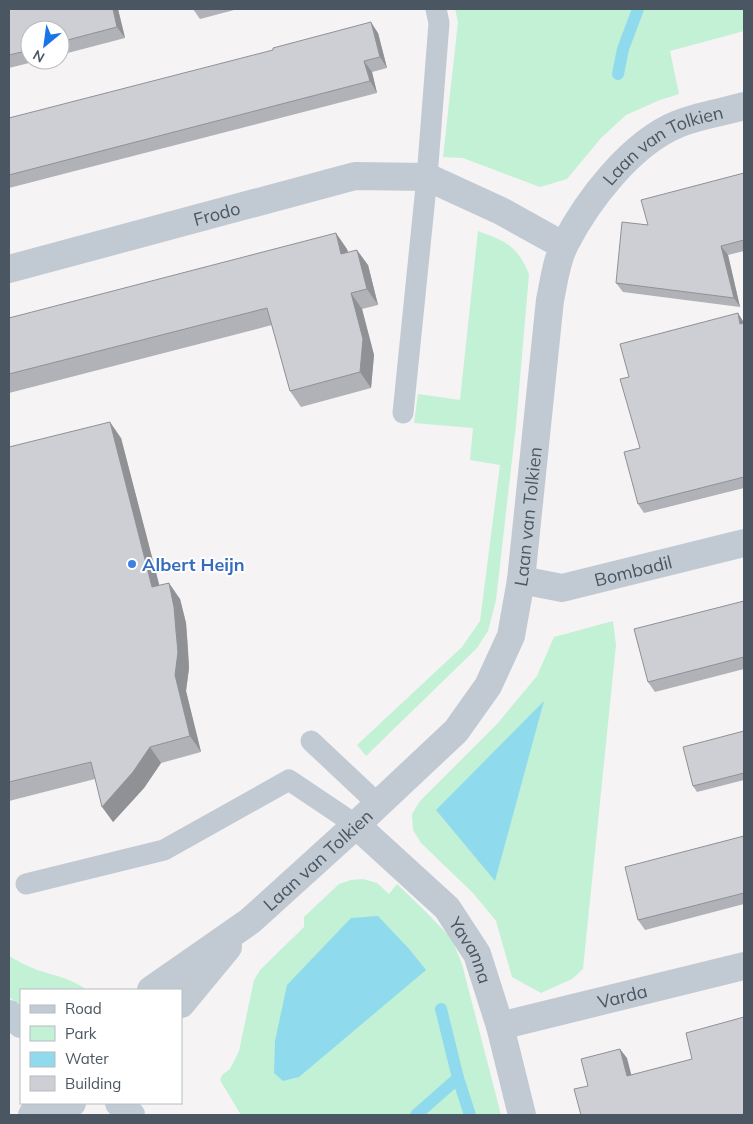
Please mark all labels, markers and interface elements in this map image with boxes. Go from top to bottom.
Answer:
north arrow [20,20,70,70]
text: N [30,46,48,67]
street label: Laan van Tolkien [597,100,725,190]
street label: Frodo [191,196,243,230]
street label: Laan van Tolkien [509,446,546,588]
street label: Bombadil [592,550,674,591]
place label: Albert Heijn [142,553,245,576]
marker: Albert Heijn [126,558,138,570]
street label: Laan van Tolkien [258,804,377,915]
street label: Yavanna [444,911,497,986]
street label: Varda [595,979,650,1013]
legend [20,989,182,1104]
text: Road [65,999,102,1018]
text: Park [65,1024,97,1043]
text: Water [65,1049,109,1068]
text: Building [65,1074,121,1093]

